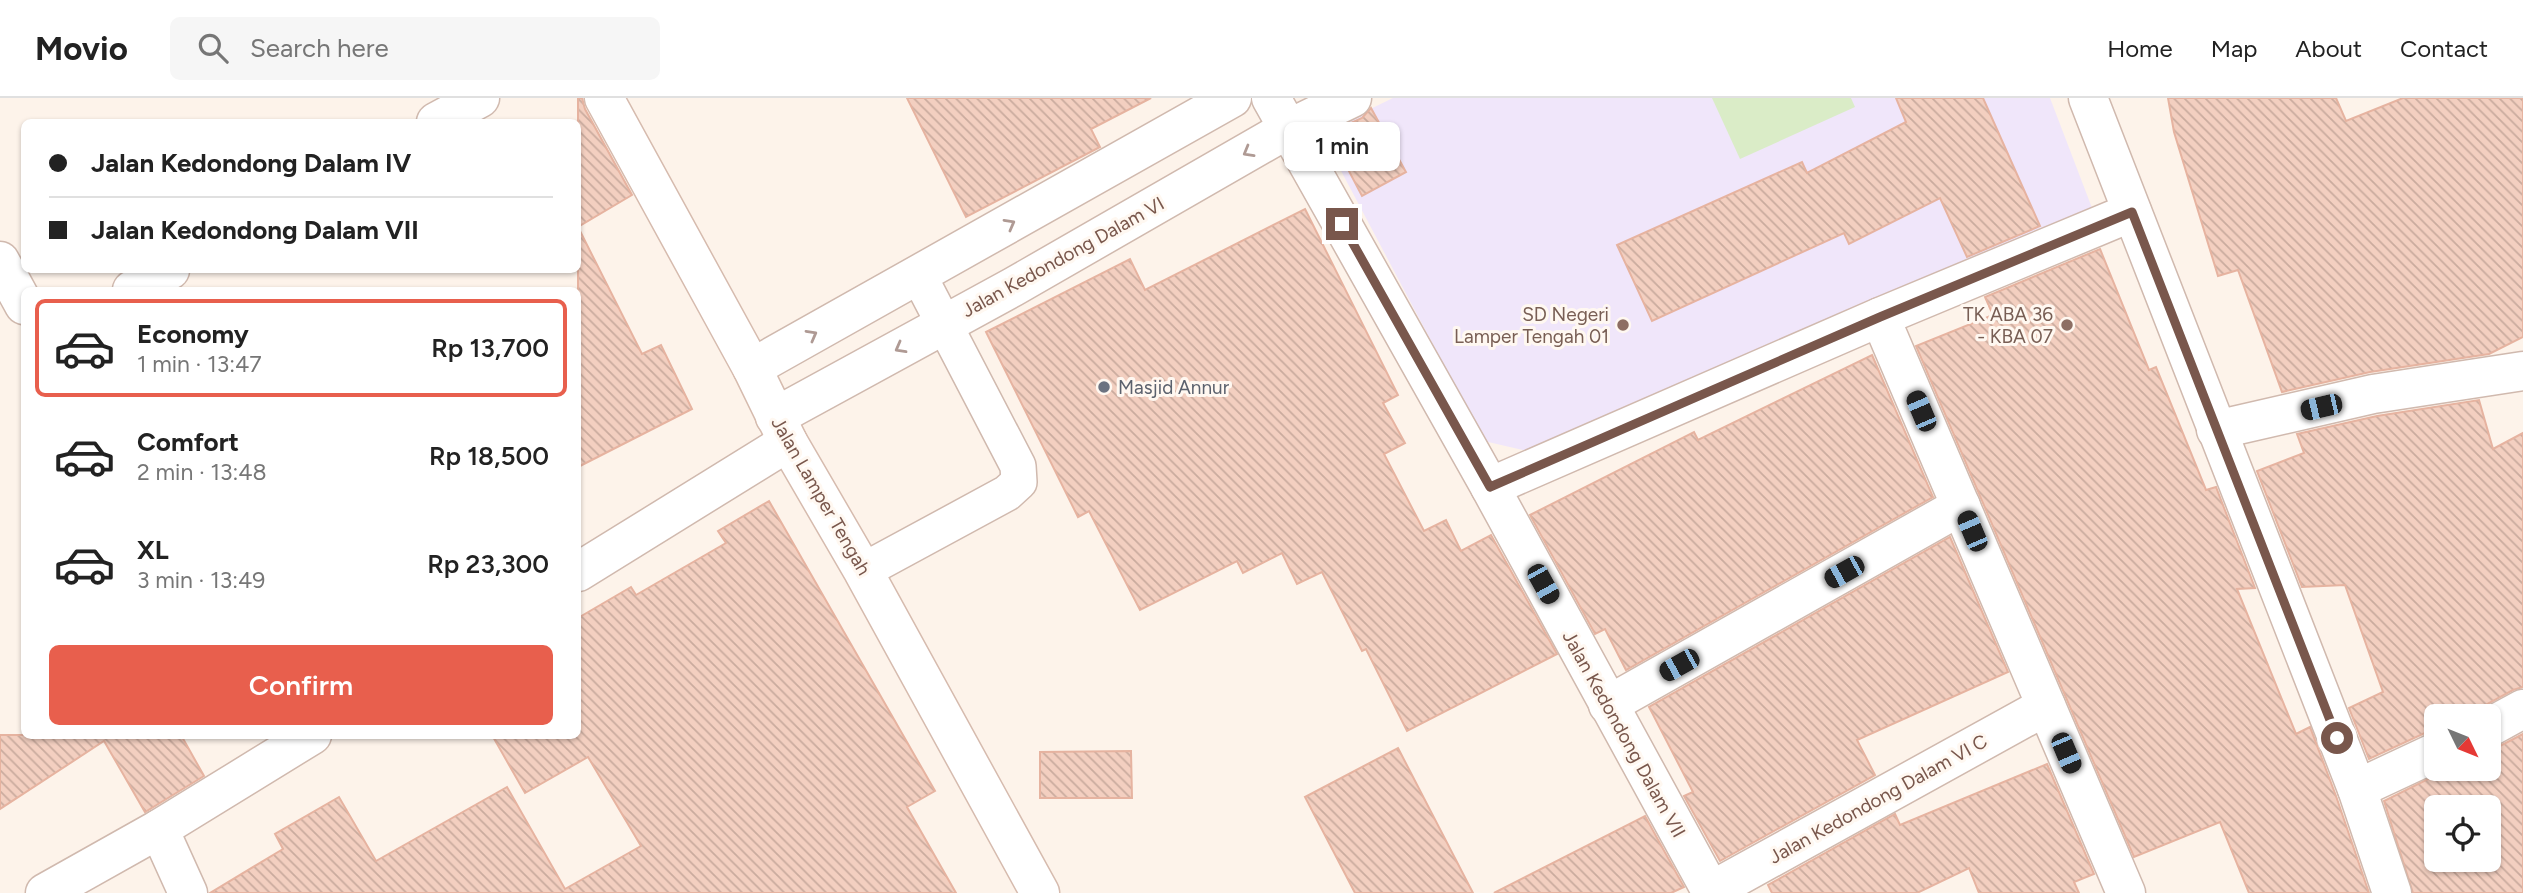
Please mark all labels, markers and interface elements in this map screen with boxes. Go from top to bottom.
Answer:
search box [170,17,660,80]
text: Movio [35,29,128,68]
icon: search [194,29,232,67]
text: Search here [250,32,389,64]
text: Home [2107,34,2173,63]
text: Map [2211,34,2257,63]
text: About [2295,34,2362,63]
text: Contact [2400,34,2488,63]
callout: 1 min [1284,122,1400,172]
text: 1 min [1315,132,1369,160]
one-way arrow [1242,144,1255,157]
text: Jalan Kedondong Dalam IV [91,147,411,179]
street label: Jalan Kedondong Dalam VI [958,192,1168,322]
route end [1326,208,1358,240]
text: Jalan Kedondong Dalam VII [91,214,419,246]
one-way arrow [1003,219,1015,232]
place label: SD Negeri Lamper Tengah 01 [1454,303,1609,348]
place label: TK ABA 36 - KBA 07 [1963,303,2053,348]
icon: car [53,317,116,380]
marker: SD Negeri Lamper Tengah 01 [1615,317,1631,333]
marker: TK ABA 36 - KBA 07 [2059,317,2075,333]
text: Economy [137,318,249,350]
one-way arrow [804,330,817,343]
text: Rp 13,700 [431,332,549,364]
one-way arrow [895,340,907,353]
text: 1 min · 13:47 [137,350,262,378]
place label: Masjid Annur [1118,376,1230,399]
marker: Masjid Annur [1096,379,1112,395]
car [1904,388,1939,434]
car [2299,392,2344,422]
street label: Jalan Lamper Tengah [766,413,876,579]
icon: car [53,425,116,488]
text: Comfort [137,426,239,458]
text: Rp 18,500 [429,440,549,472]
text: 2 min · 13:48 [137,458,267,486]
car [1955,508,1990,554]
icon: car [53,533,116,596]
text: XL [137,534,169,566]
text: Rp 23,300 [427,548,549,580]
car [1821,553,1868,591]
car [1524,561,1563,607]
text: 3 min · 13:49 [137,566,265,594]
street label: Jalan Kedondong Dalam VII [1558,627,1690,841]
button: Confirm [49,645,553,725]
car [1656,646,1703,684]
north arrow [2424,704,2501,780]
map controls [2424,704,2501,872]
route start [2321,722,2353,754]
street label: Jalan Kedondong Dalam VI C [1765,729,1991,869]
car [2049,730,2084,776]
button: locate [2424,795,2501,872]

